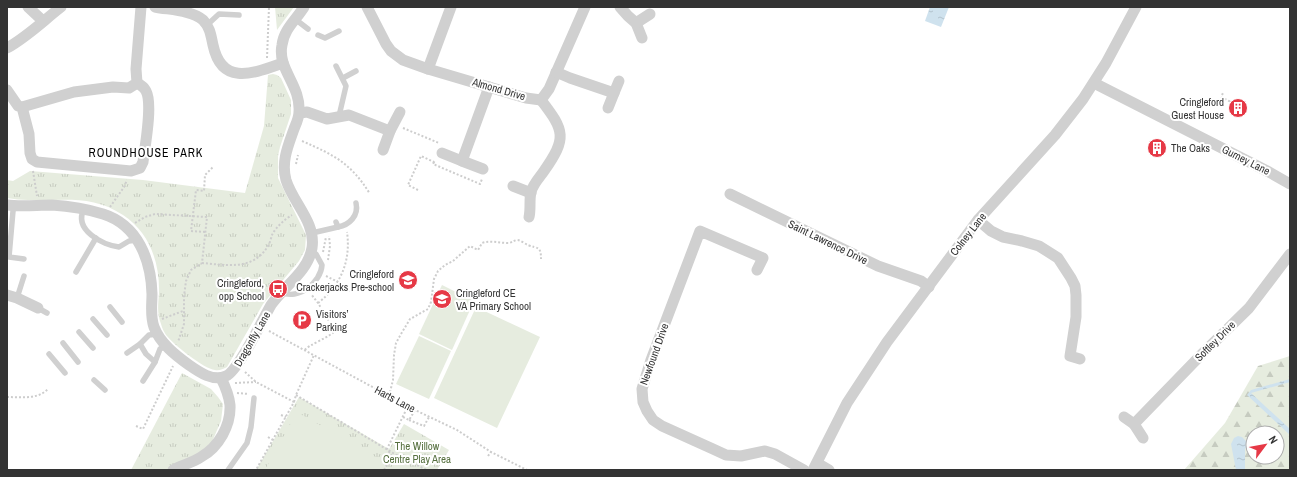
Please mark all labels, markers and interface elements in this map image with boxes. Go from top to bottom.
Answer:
street label: Almond Drive [470,74,527,103]
place label: Cringleford Guest House [1171,95,1224,122]
building icon: Cringleford Guest House [1227,97,1249,119]
building icon: The Oaks [1146,137,1168,159]
place label: The Oaks [1171,141,1211,155]
street label: Gurney Lane [1220,142,1272,178]
district label: ROUNDHOUSE PARK [89,145,203,161]
street label: Colney Lane [947,210,989,258]
street label: Saint Lawrence Drive [786,217,870,267]
place label: Cringleford Crackerjacks Pre-school [296,267,394,294]
school or university icon: Cringleford Crackerjacks Pre-school [397,269,419,291]
place label: Cringleford, opp School [217,276,264,303]
bus stop icon: Cringleford, opp School [267,278,289,300]
place label: Cringleford CE VA Primary School [456,286,531,313]
school or university icon: Cringleford CE VA Primary School [431,288,453,310]
place label: Visitors’ Parking [316,307,348,334]
street label: Dragonfly Lane [231,309,273,369]
parking icon: Visitors’ Parking [291,309,313,331]
street label: Softley Drive [1192,318,1238,364]
street label: Newfound Drive [636,321,672,387]
street label: Harts Lane [372,382,418,416]
north arrow [1245,425,1285,465]
text: N [1266,433,1281,446]
park label: The Willow Centre Play Area [383,439,451,466]

